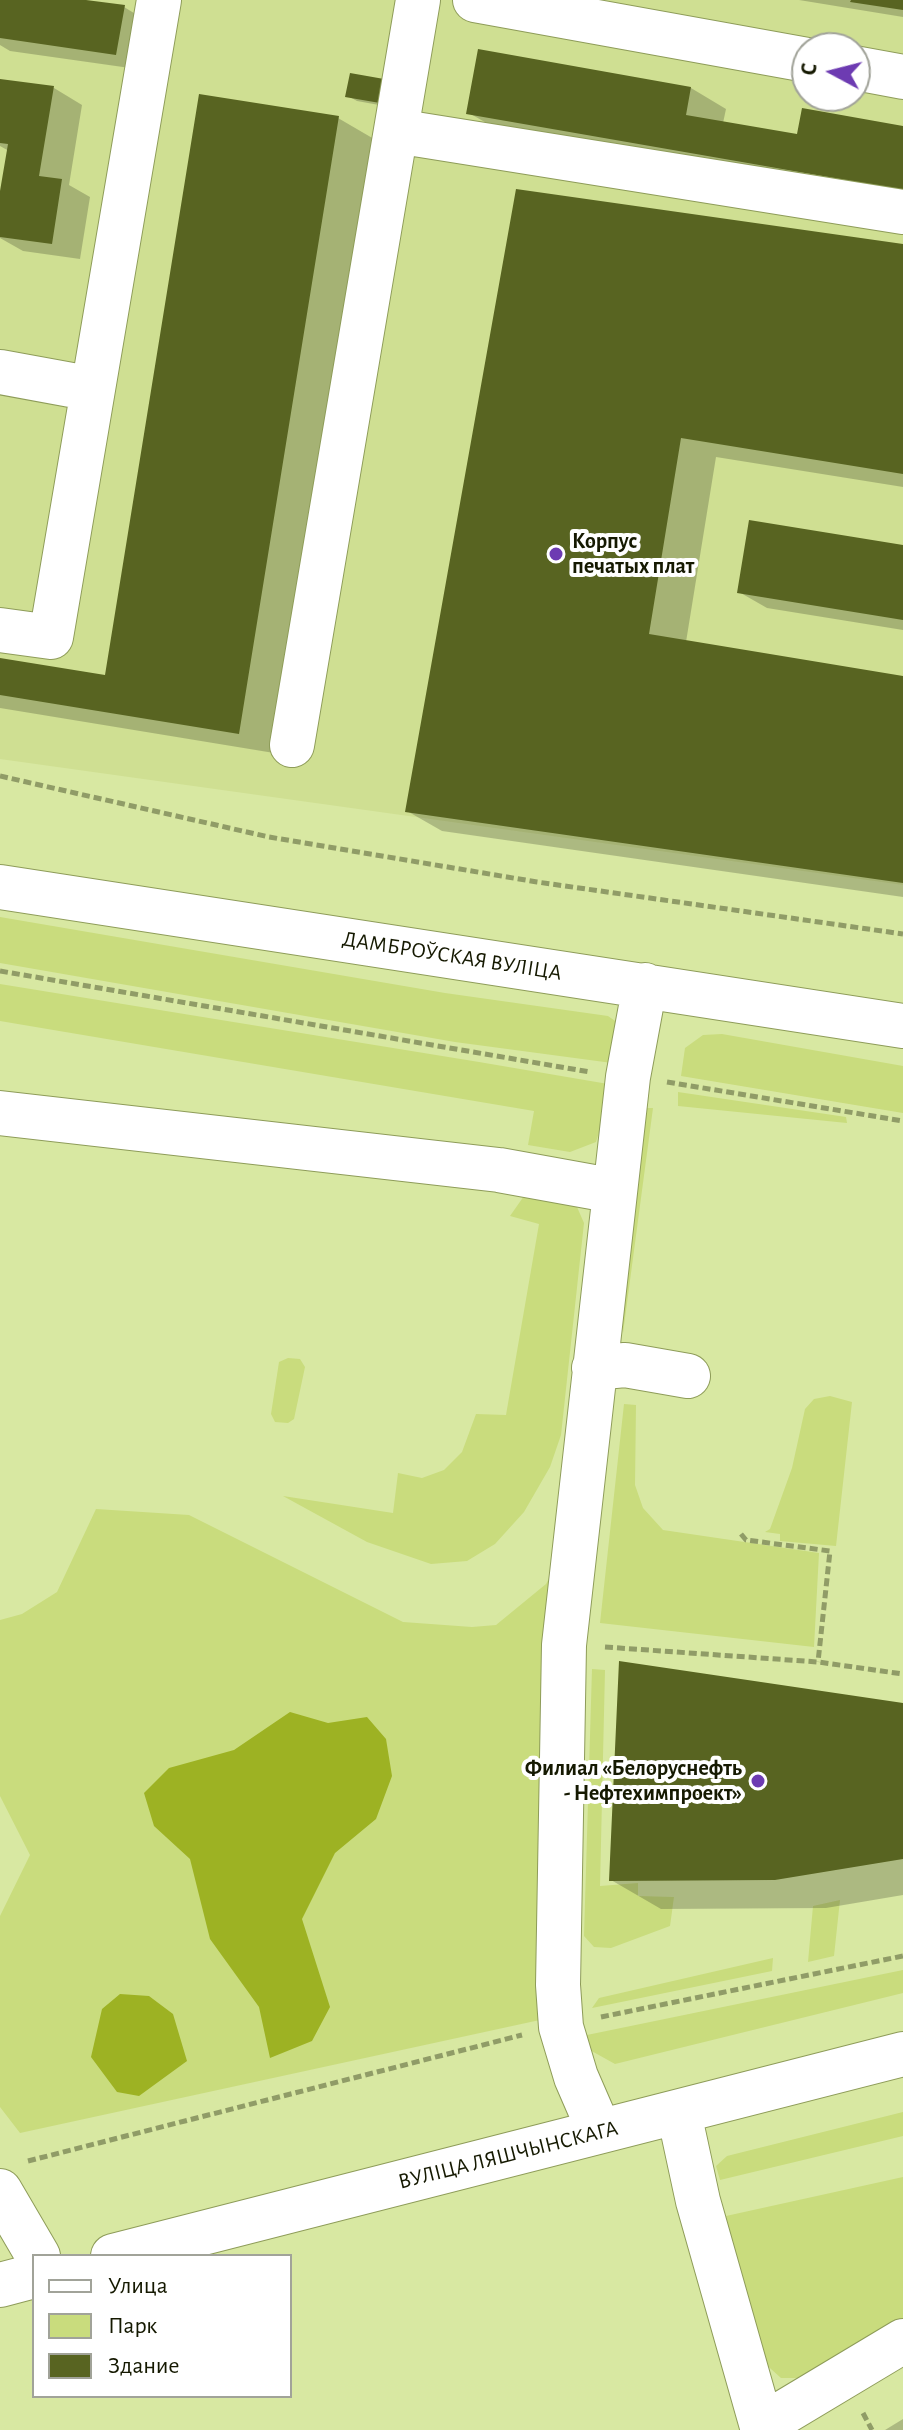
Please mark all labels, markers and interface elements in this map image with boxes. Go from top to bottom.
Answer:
north arrow [791,32,871,112]
text: С [798,62,821,77]
place label: Корпус печатых плат [572,528,694,580]
marker: Корпус печатых плат [547,545,565,563]
street label: ДАМБРОЎСКАЯ ВУЛІЦА [340,926,564,986]
place label: Филиал «Белоруснефть - Нефтехимпроект» [525,1755,742,1806]
marker: Филиал «Белоруснефть - Нефтехимпроект» [749,1772,767,1790]
street label: ВУЛІЦА ЛЯШЧЫНСКАГА [395,2115,621,2195]
legend [32,2254,292,2398]
text: Улица [108,2274,168,2298]
text: Парк [108,2314,157,2338]
text: Здание [108,2354,179,2378]

